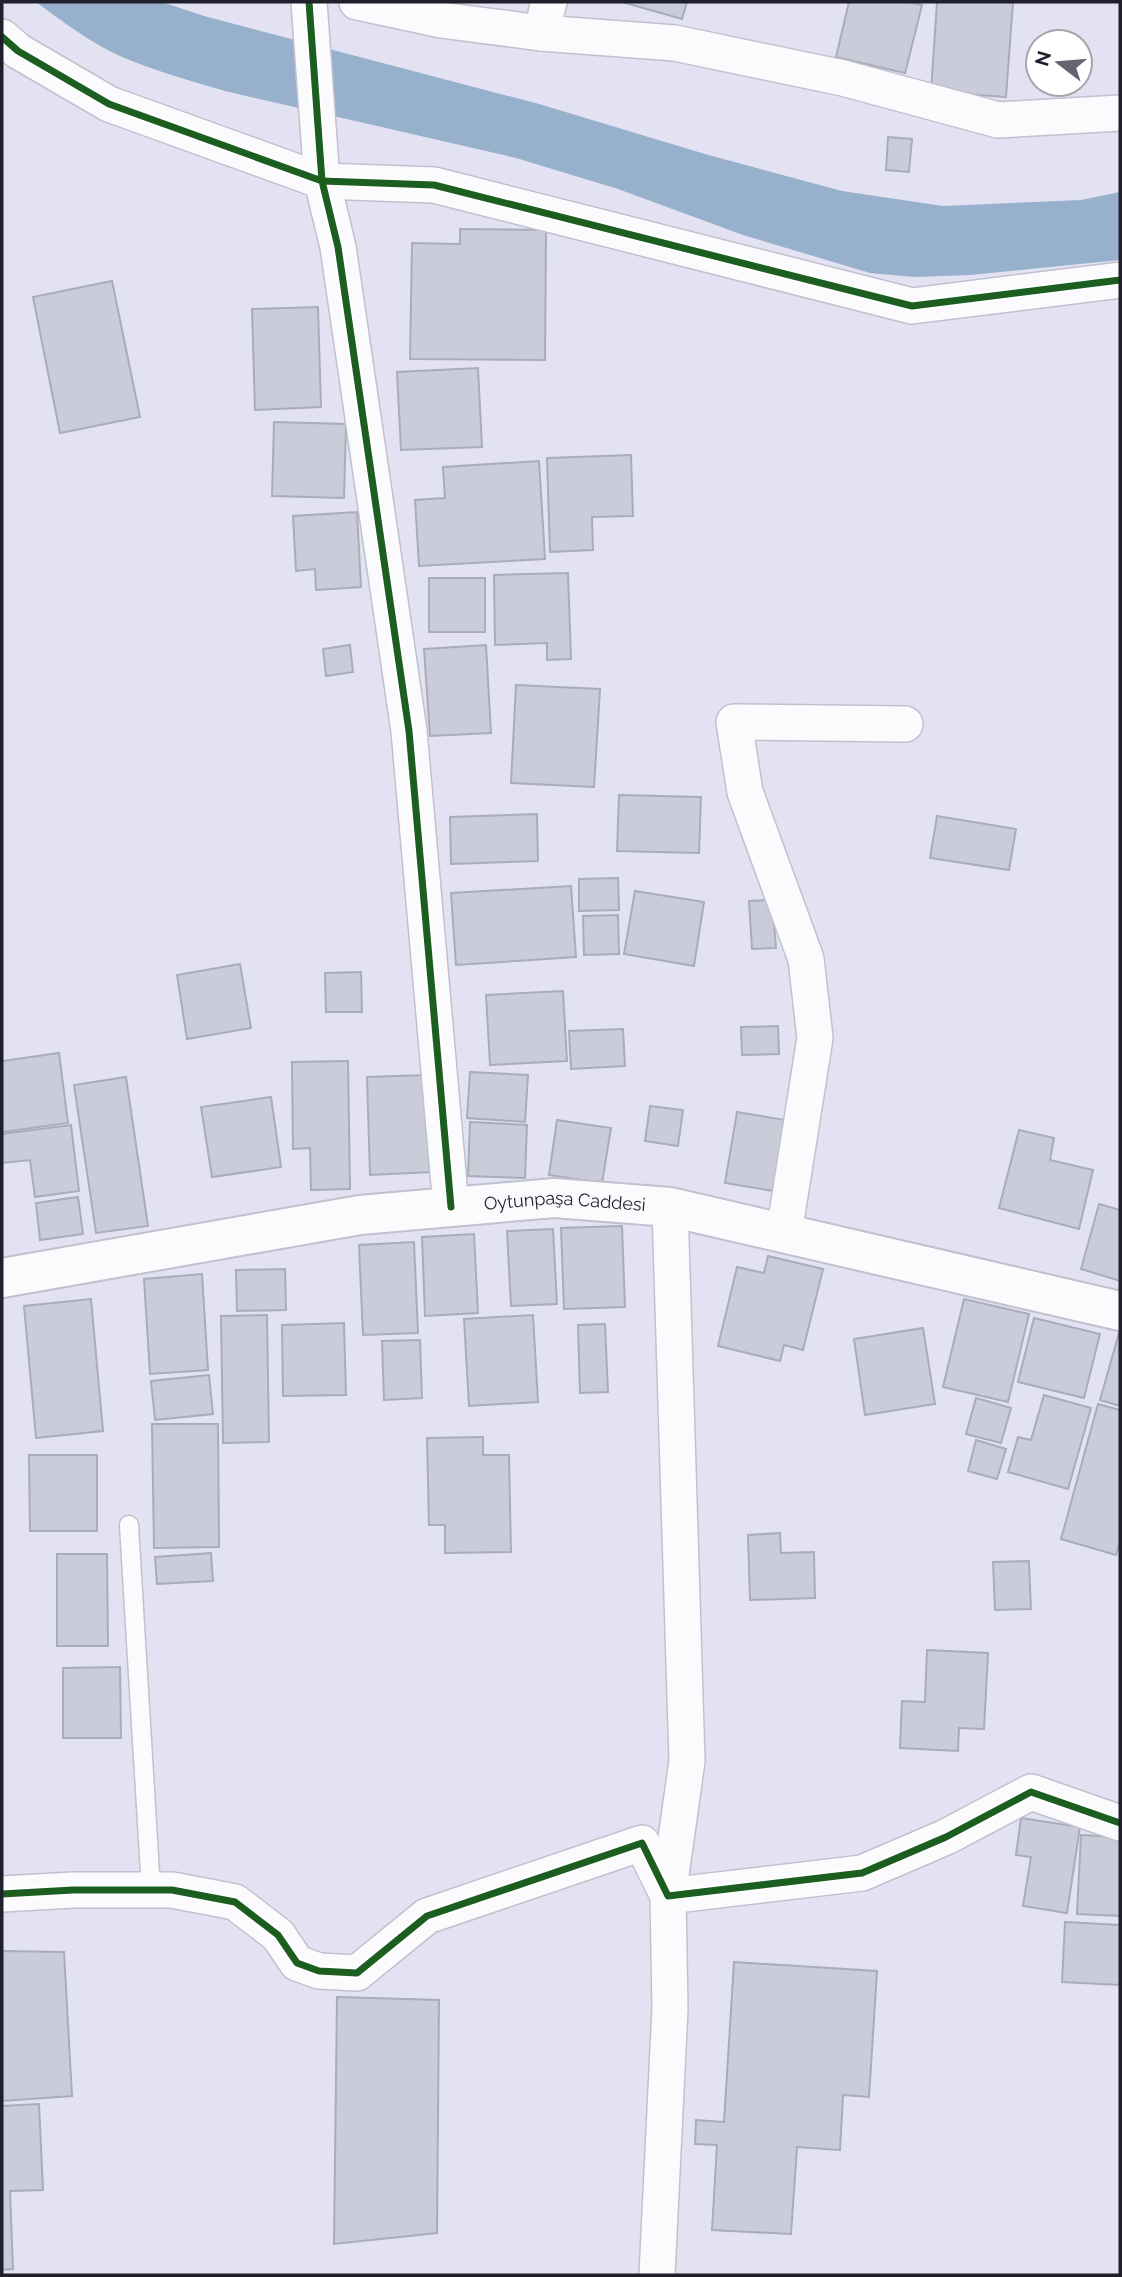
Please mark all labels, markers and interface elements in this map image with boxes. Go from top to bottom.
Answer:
north arrow [1024,28,1094,98]
text: N [1030,48,1055,68]
street label: Oytunpaşa Caddesi [483,1187,646,1215]

